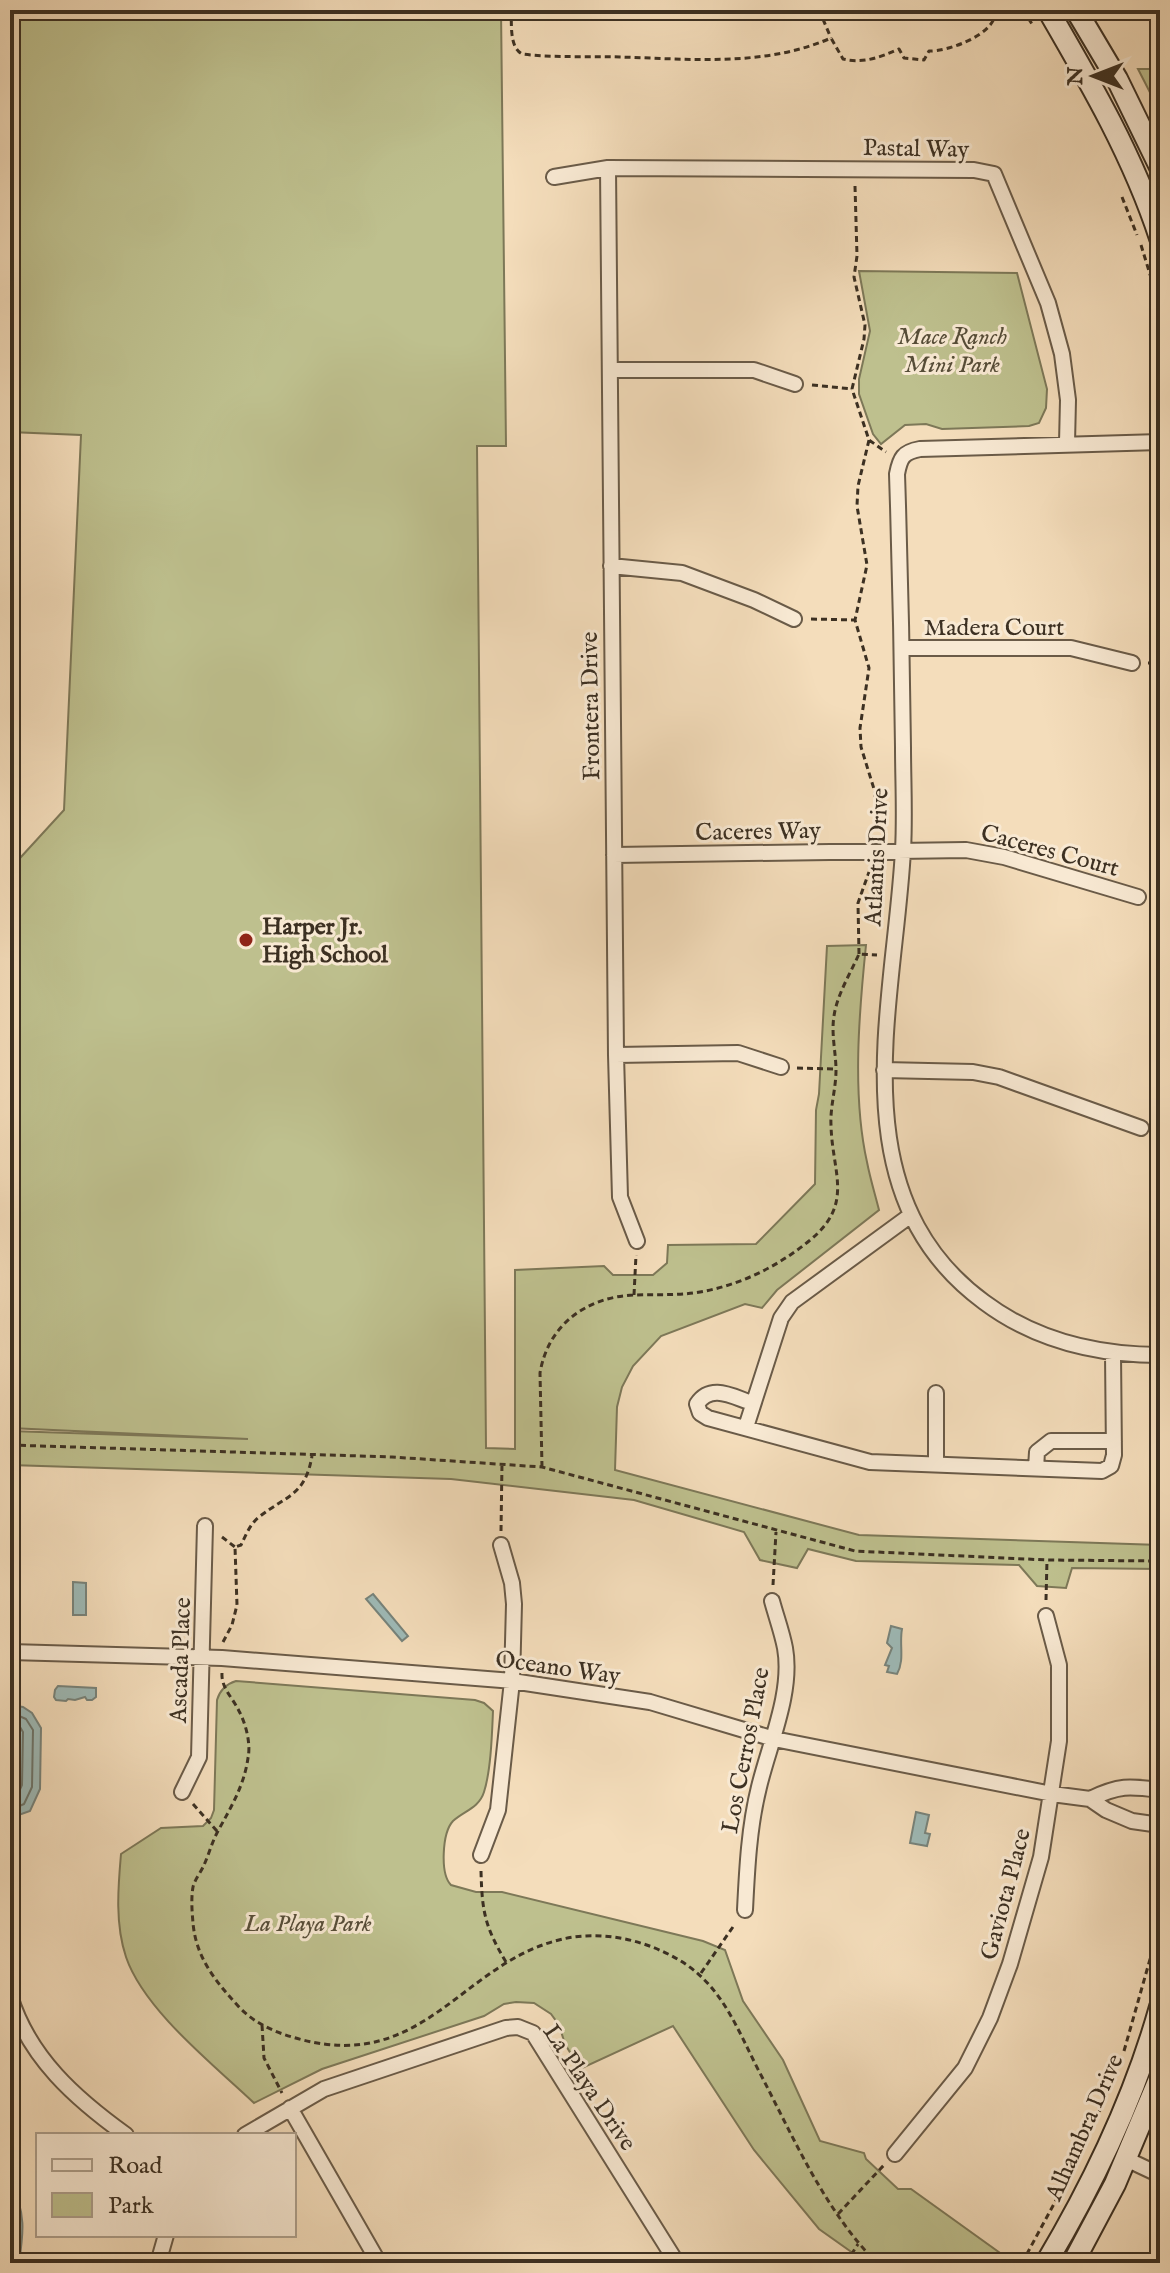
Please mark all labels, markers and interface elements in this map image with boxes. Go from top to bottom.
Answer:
north arrow [1054,36,1134,116]
text: N [1062,66,1090,87]
street label: Pastal Way [863,133,970,166]
park label: Mace Ranch Mini Park [897,322,1007,381]
street label: Madera Court [924,613,1064,644]
street label: Frontera Drive [575,631,608,781]
street label: Atlantis Drive [858,787,897,928]
street label: Caceres Way [695,816,821,849]
street label: Caceres Court [977,818,1122,885]
place label: Harper Jr. High School [262,912,388,971]
marker: Harper Jr. High School [237,931,255,949]
street label: Ascada Place [164,1597,199,1724]
street label: Oceano Way [493,1644,622,1693]
street label: Los Cerros Place [715,1665,778,1836]
street label: Gaviota Place [974,1825,1039,1964]
park label: La Playa Park [243,1909,372,1940]
street label: La Playa Drive [535,2018,643,2157]
street label: Alhambra Drive [1039,2049,1132,2207]
legend [36,2133,296,2237]
text: Road [108,2151,162,2182]
text: Park [108,2191,154,2222]

